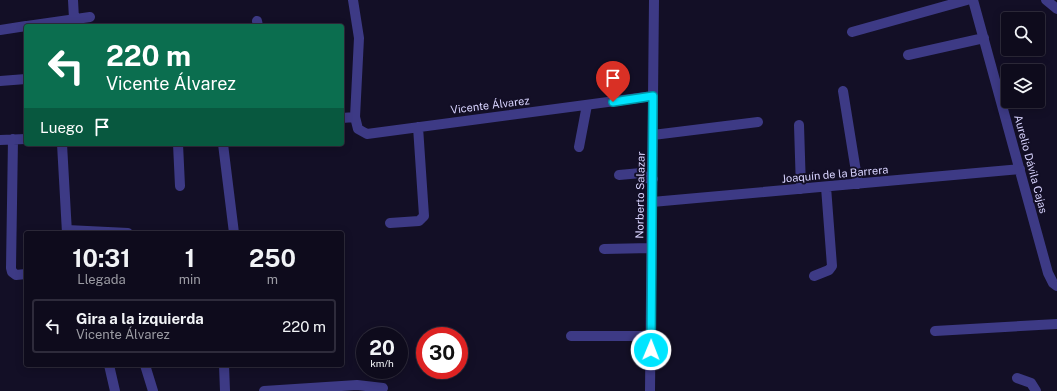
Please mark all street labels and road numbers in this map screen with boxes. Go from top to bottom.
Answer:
street label: Vicente Álvarez [450,93,530,116]
street label: Aurelio Dávila Cajas [1012,113,1050,215]
street label: Norberto Salazar [633,151,647,239]
street label: Joaquín de la Barrera [781,163,889,185]

